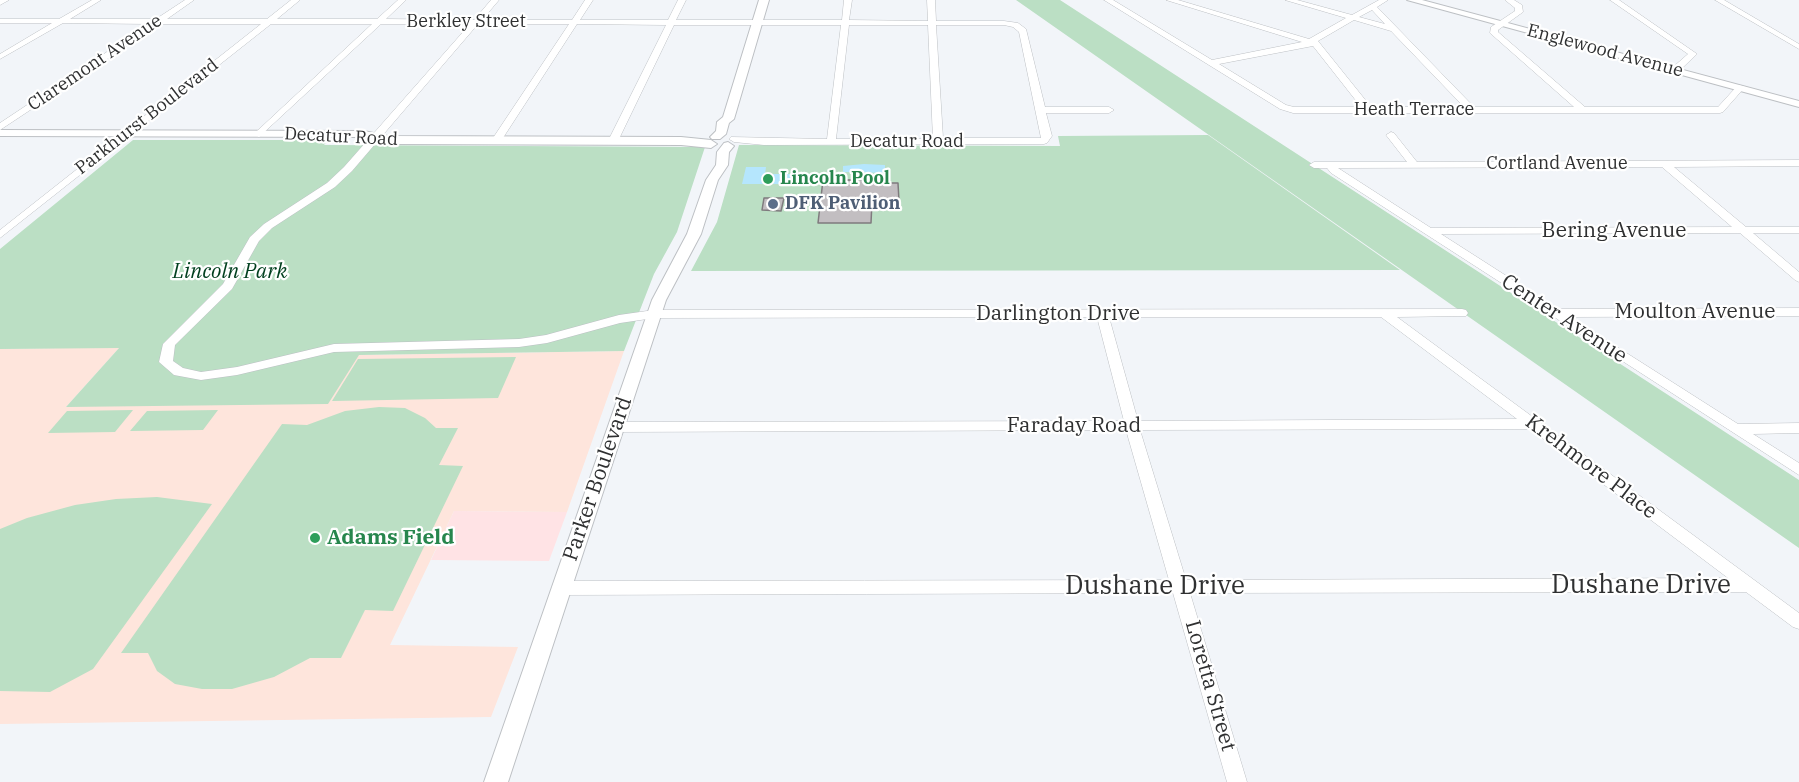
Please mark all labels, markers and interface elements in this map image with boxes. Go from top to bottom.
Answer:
street label: Claremont Avenue [24,10,166,116]
street label: Berkley Street [406,11,526,33]
street label: Englewood Avenue [1525,20,1685,82]
street label: Parkhurst Boulevard [71,55,223,179]
street label: Heath Terrace [1354,99,1474,121]
street label: Decatur Road [284,123,398,151]
street label: Decatur Road [850,131,964,153]
street label: Cortland Avenue [1486,153,1628,175]
place label: Lincoln Pool [780,168,890,190]
marker: Lincoln Pool [761,172,775,186]
place label: DFK Pavilion [785,193,900,215]
marker: DFK Pavilion [766,197,780,211]
street label: Bering Avenue [1542,218,1686,244]
park label: Lincoln Park [173,259,287,285]
street label: Center Avenue [1496,269,1632,369]
street label: Moulton Avenue [1615,299,1775,325]
street label: Darlington Drive [976,301,1140,327]
street label: Parker Boulevard [558,394,638,564]
street label: Krehmore Place [1520,409,1662,525]
street label: Faraday Road [1007,413,1141,439]
place label: Adams Field [327,525,454,551]
marker: Adams Field [308,531,322,545]
street label: Dushane Drive [1551,569,1731,601]
street label: Dushane Drive [1065,570,1245,602]
street label: Loretta Street [1179,618,1241,754]

